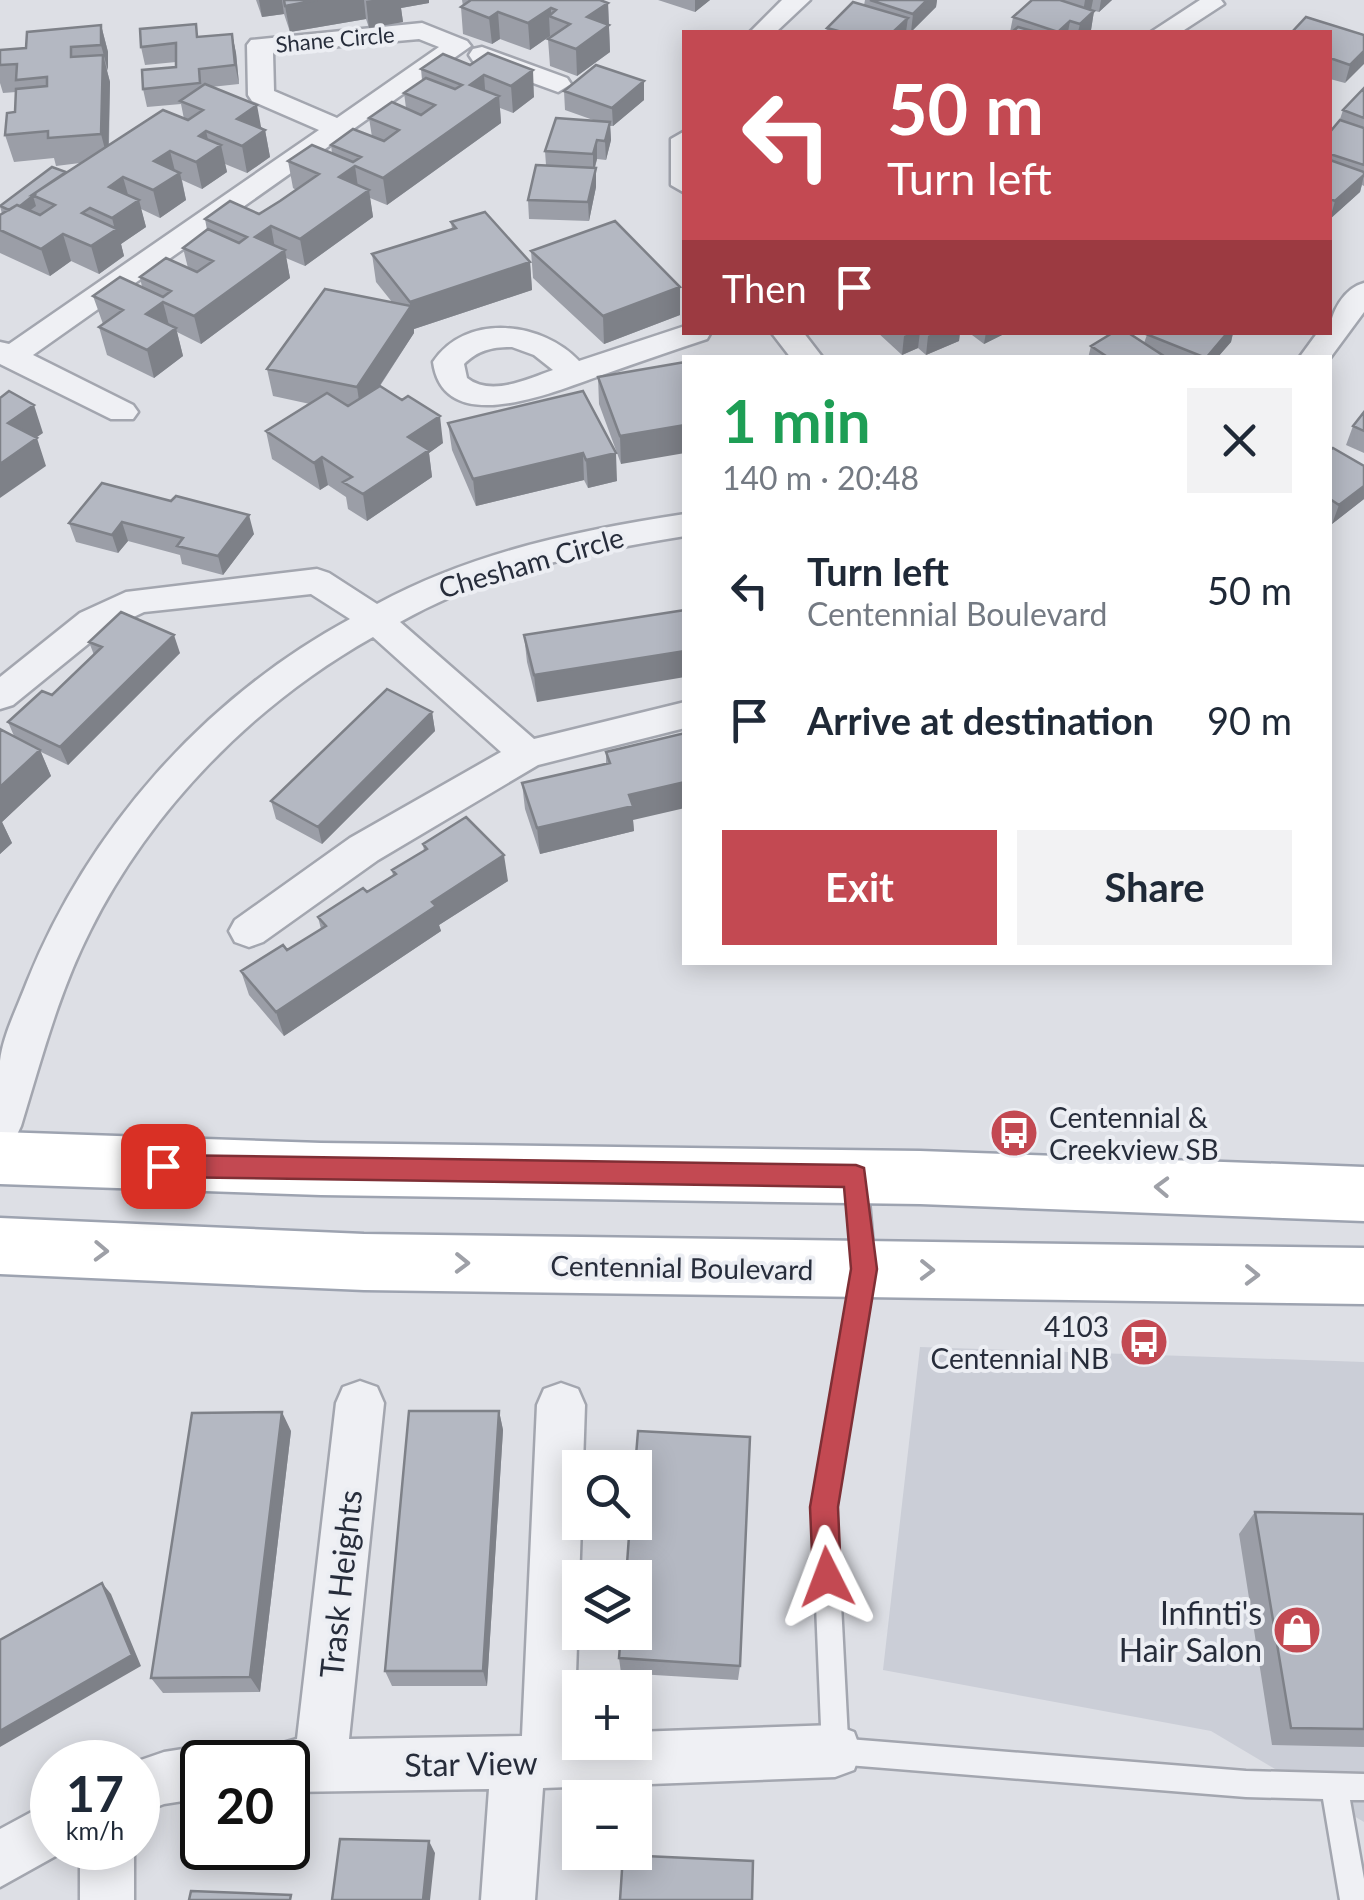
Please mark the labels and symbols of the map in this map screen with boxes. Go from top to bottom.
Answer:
street label: Shane Circle [274,20,396,58]
street label: Chesham Circle [435,519,627,605]
place label: Centennial & Creekview SB [1049,1100,1219,1166]
bus stop icon: Centennial & Creekview SB [988,1107,1040,1159]
pin [121,1124,206,1209]
one-way arrow [1153,1177,1169,1198]
one-way arrow [93,1240,109,1261]
street label: Centennial Boulevard [550,1248,814,1286]
one-way arrow [454,1253,470,1274]
one-way arrow [920,1259,935,1281]
one-way arrow [1244,1264,1260,1285]
place label: 4103 Centennial NB [930,1309,1109,1375]
bus stop icon: 4103 Centennial NB [1118,1316,1170,1368]
street label: Trask Heights [311,1488,369,1680]
position arrow [775,1525,879,1629]
place label: Infinti's Hair Salon [1119,1593,1262,1669]
shop icon: Infinti's Hair Salon [1271,1604,1323,1656]
speed limit sign: 20 [180,1740,310,1870]
street label: Star View [404,1742,538,1784]

